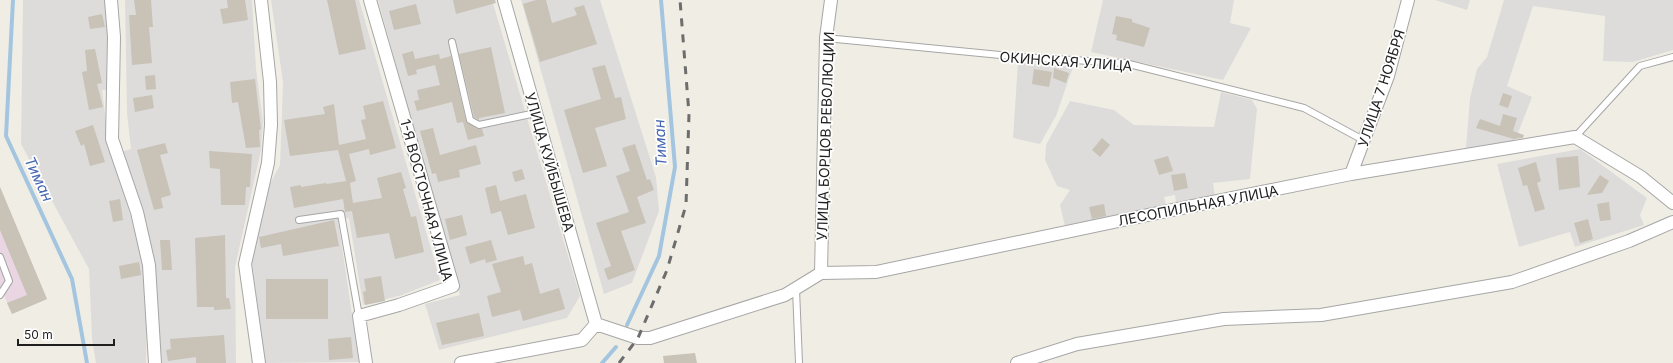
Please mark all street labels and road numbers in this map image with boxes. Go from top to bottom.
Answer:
street label: УЛИЦА 7 НОЯБРЯ [1354,27,1408,149]
street label: УЛИЦА БОРЦОВ РЕВОЛЮЦИИ [813,31,837,241]
street label: ОКИНСКАЯ УЛИЦА [999,48,1133,74]
street label: УЛИЦА КУЙБЫШЕВА [522,90,579,234]
street label: 1-Я ВОСТОЧНАЯ УЛИЦА [397,117,457,283]
street label: ЛЕСОПИЛЬНАЯ УЛИЦА [1116,181,1280,229]

